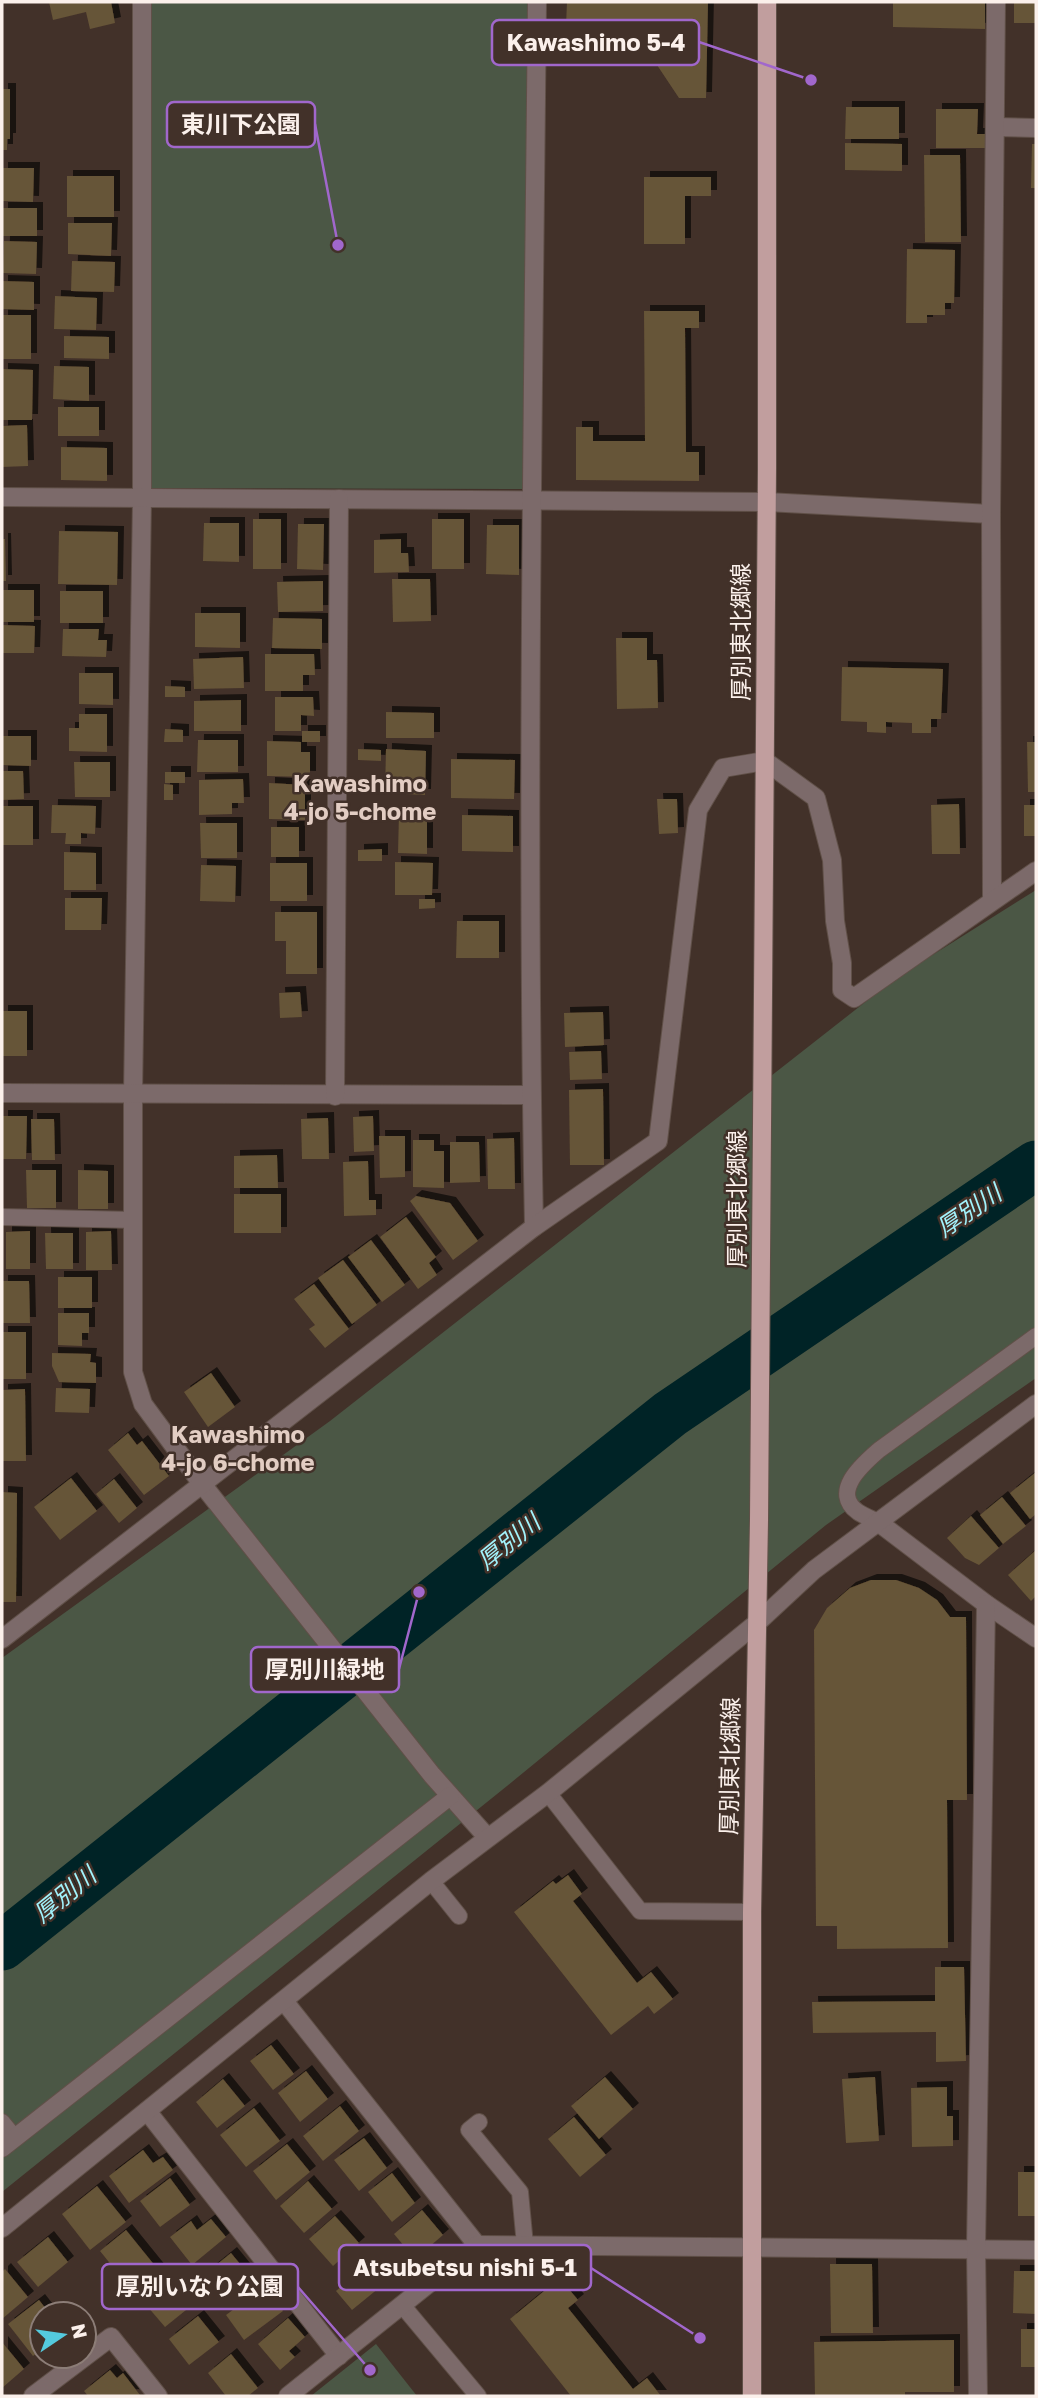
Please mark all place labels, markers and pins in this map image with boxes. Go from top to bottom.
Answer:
callout: Kawashimo 5-4 [492,20,699,65]
callout: 東川下公園 [167,102,315,147]
callout: 厚別川緑地 [251,1647,399,1692]
callout: Atsubetsu nishi 5-1 [339,2245,591,2290]
callout: 厚別いなり公園 [102,2264,298,2309]

